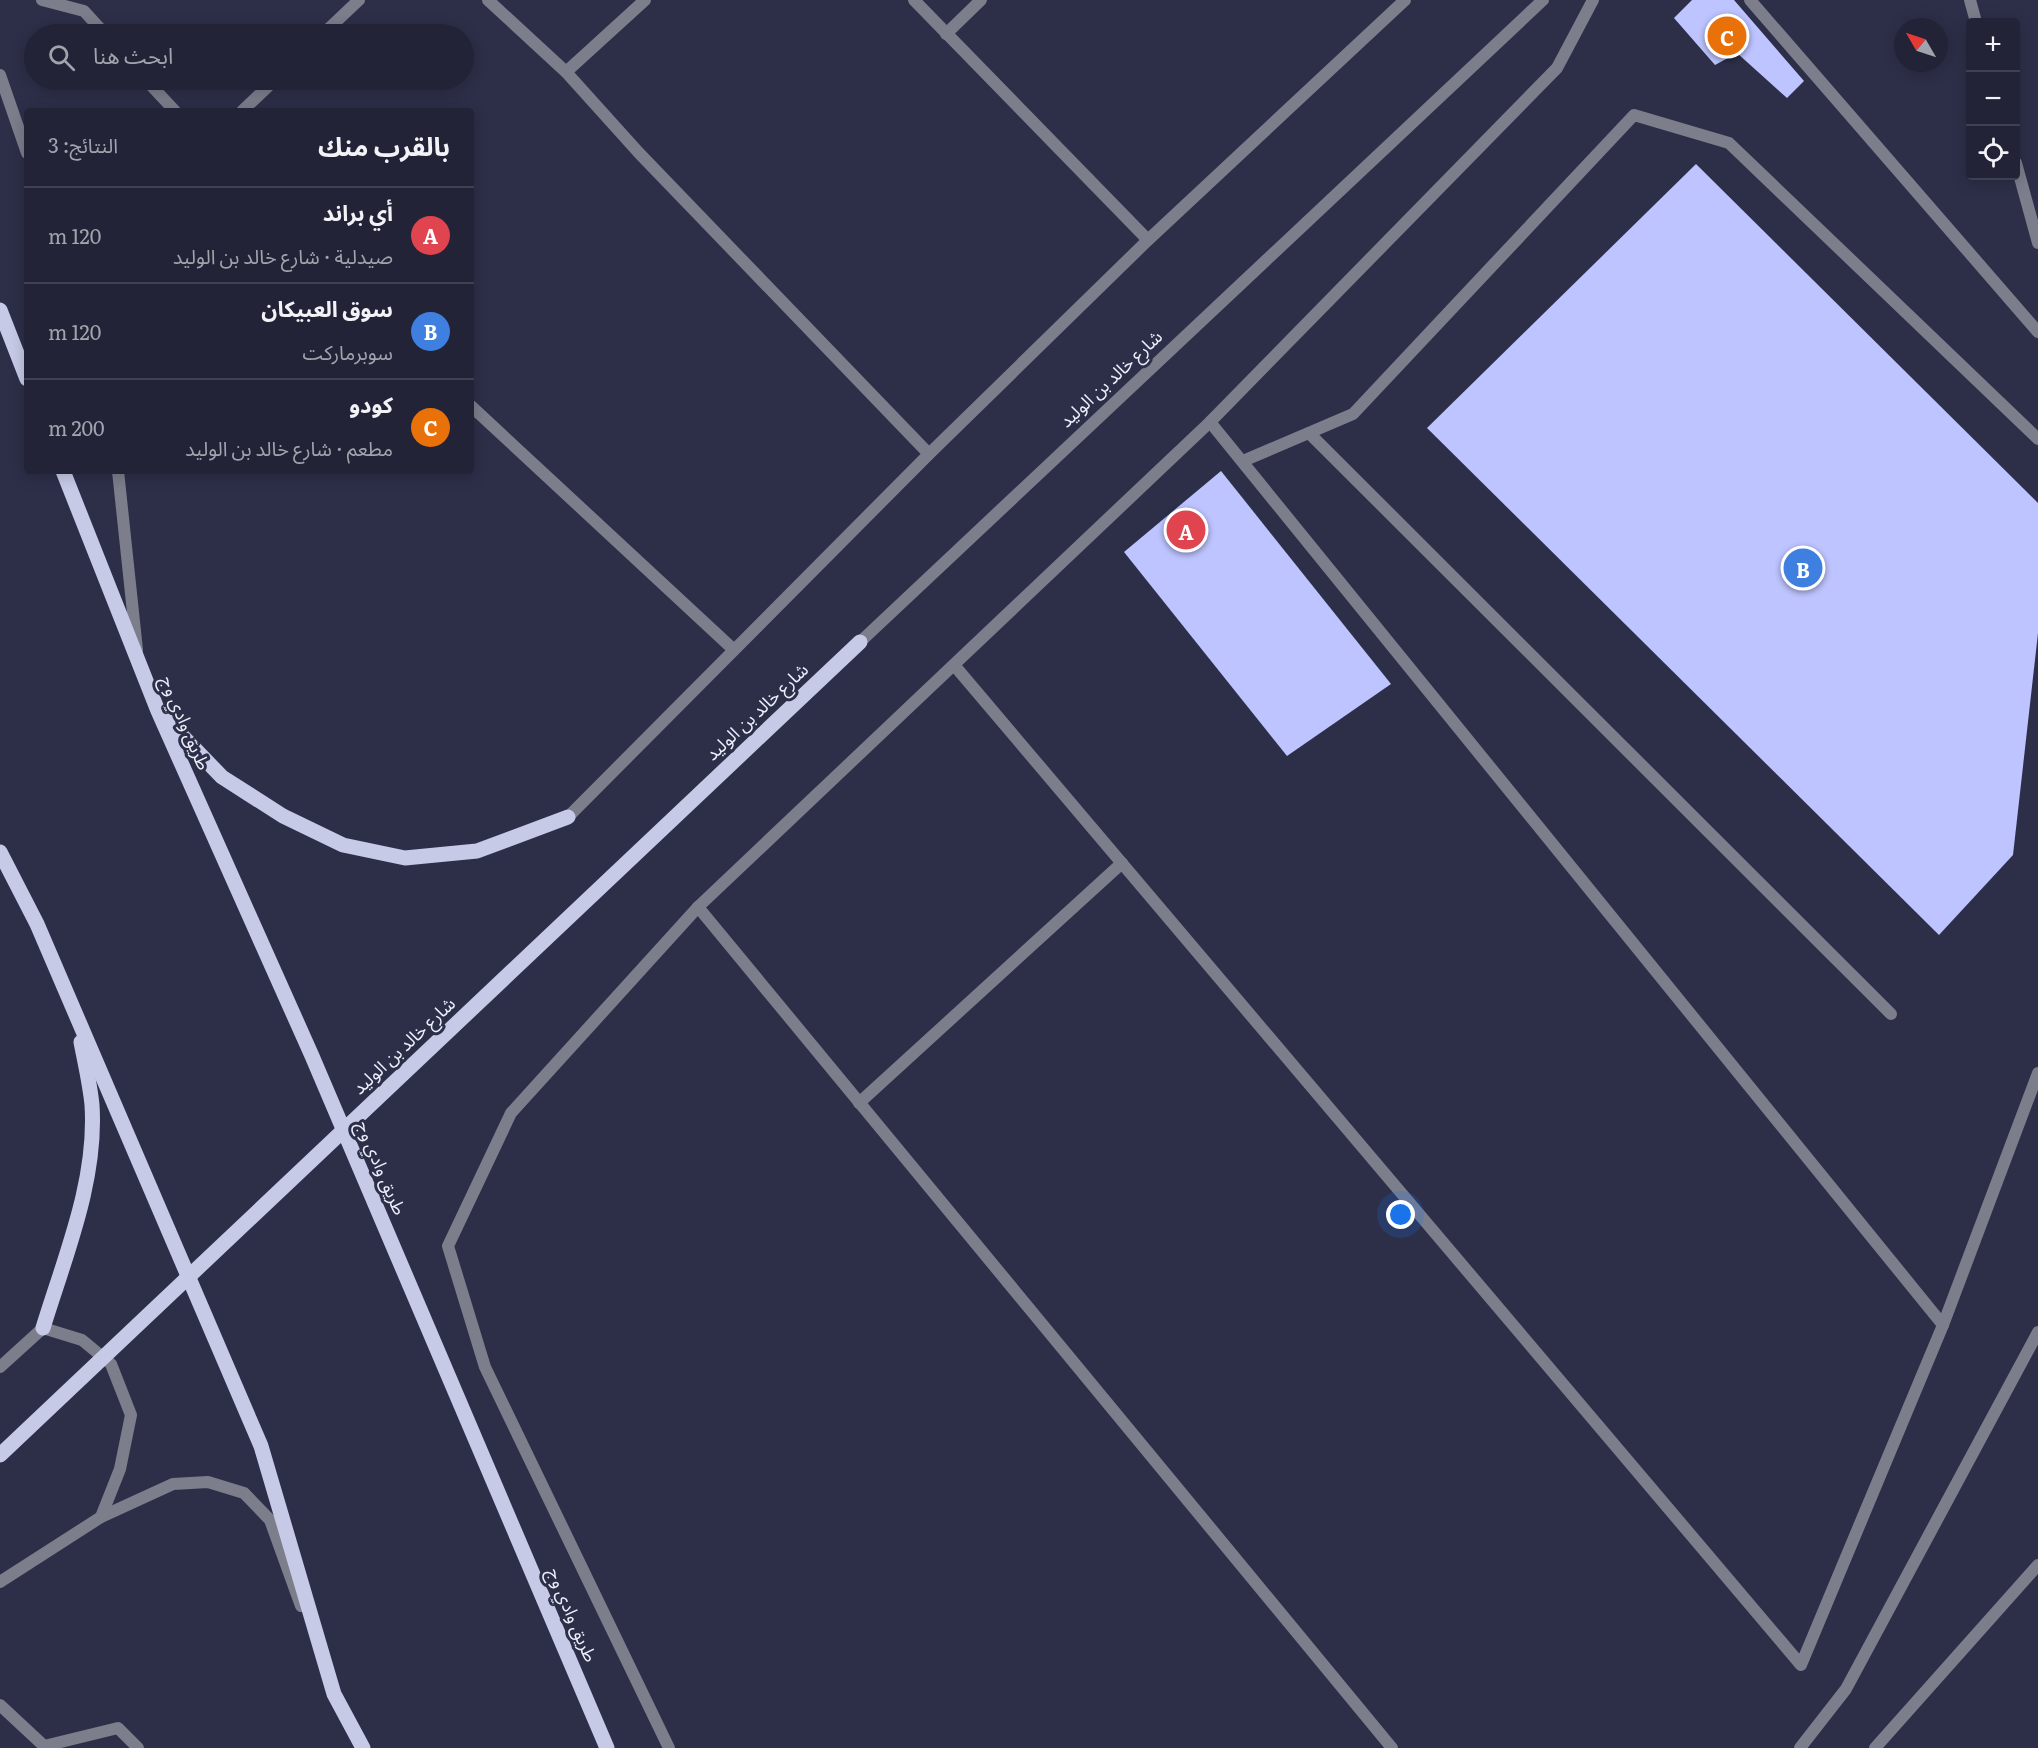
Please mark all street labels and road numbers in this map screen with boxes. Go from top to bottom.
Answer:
street label: شارع خالد بن الوليد [1052,323,1169,434]
street label: شارع خالد بن الوليد [698,656,815,767]
street label: طريق وادي وج [153,671,218,774]
street label: شارع خالد بن الوليد [345,990,462,1101]
street label: طريق وادي وج [349,1116,414,1219]
street label: طريق وادي وج [540,1563,605,1666]

